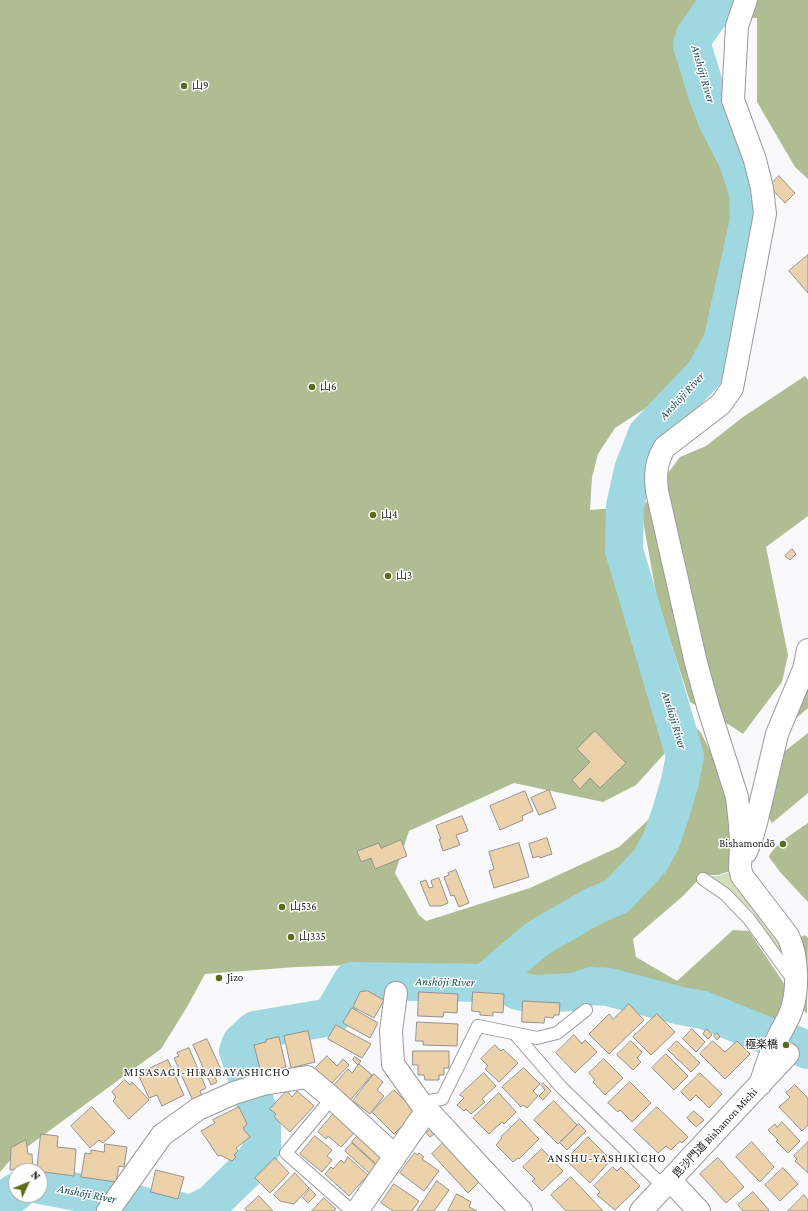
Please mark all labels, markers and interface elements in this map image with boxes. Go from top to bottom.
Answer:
water label: Anshōji River [688,43,718,105]
place label: 山9 [192,79,209,93]
marker: 山9 [179,81,189,91]
water label: Anshōji River [656,369,708,423]
place label: 山6 [320,380,337,394]
marker: 山6 [307,382,317,392]
place label: 山4 [381,508,398,522]
marker: 山4 [368,510,378,520]
place label: 山3 [396,569,412,583]
marker: 山3 [383,571,393,581]
water label: Anshōji River [658,689,690,751]
place label: Bishamondō [719,837,775,851]
marker: Bishamondō [778,839,788,849]
place label: 山536 [290,900,317,914]
marker: 山536 [277,902,287,912]
place label: 山335 [299,930,326,944]
marker: 山335 [286,932,296,942]
place label: Jizo [227,971,243,985]
marker: Jizo [214,973,224,983]
water label: Anshōji River [415,974,475,990]
place label: 極楽橋 [745,1038,778,1052]
marker: 極楽橋 [781,1040,791,1050]
district label: MISASAGI-HIRABAYASHICHO [123,1065,291,1079]
street label: 毘沙門道 Bishamon Michi [670,1085,760,1181]
district label: ANSHU-YASHIKICHO [547,1151,667,1165]
north arrow [8,1163,48,1203]
text: N [29,1168,43,1182]
water label: Anshōji River [56,1181,118,1207]

